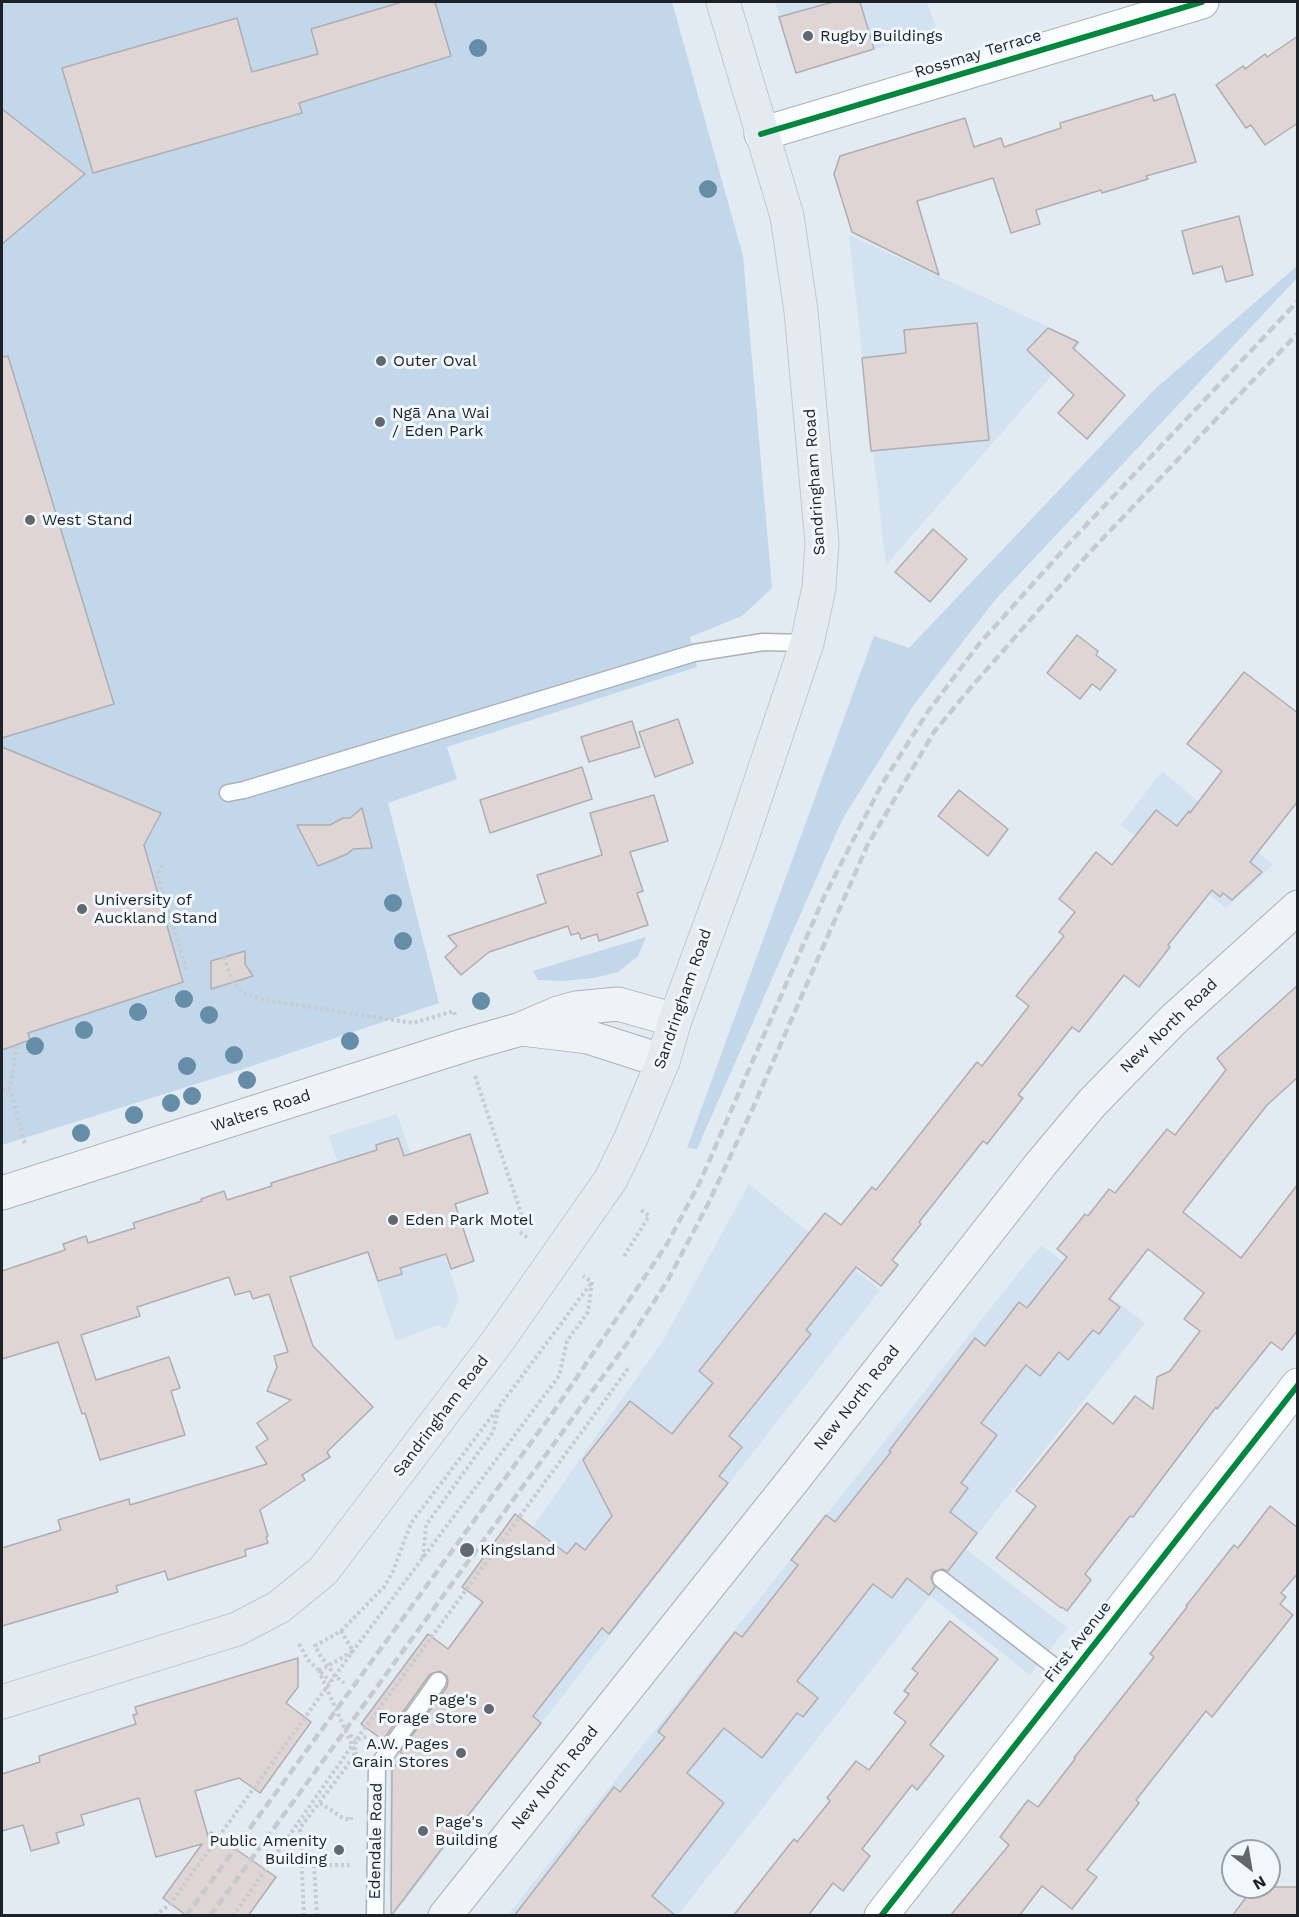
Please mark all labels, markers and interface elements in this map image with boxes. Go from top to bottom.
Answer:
place label: Rugby Buildings [820,26,943,46]
street label: Rossmay Terrace [912,26,1044,82]
marker: Rugby Buildings [801,29,815,43]
place label: Outer Oval [393,351,477,371]
marker: Outer Oval [374,354,388,368]
place label: Ngā Ana Wai / Eden Park [392,403,490,441]
street label: Sandringham Road [800,408,830,556]
marker: Ngā Ana Wai / Eden Park [373,415,387,429]
place label: West Stand [42,510,133,530]
marker: West Stand [23,513,37,527]
place label: University of Auckland Stand [94,890,218,928]
marker: University of Auckland Stand [75,902,89,916]
street label: Sandringham Road [650,926,716,1072]
street label: New North Road [1116,975,1222,1077]
street label: Walters Road [209,1086,313,1136]
place label: Eden Park Motel [405,1210,533,1230]
marker: Eden Park Motel [386,1213,400,1227]
street label: New North Road [810,1342,904,1454]
street label: Sandringham Road [389,1352,493,1480]
place label: Kingsland [480,1540,555,1560]
marker: Kingsland [458,1541,476,1559]
street label: First Avenue [1040,1598,1116,1686]
place label: Page's Forage Store [378,1690,477,1728]
marker: Page's Forage Store [482,1702,496,1716]
street label: New North Road [507,1722,603,1834]
place label: A.W. Pages Grain Stores [352,1734,449,1772]
marker: A.W. Pages Grain Stores [454,1746,468,1760]
street label: Edendale Road [365,1782,387,1900]
place label: Page's Building [435,1812,497,1850]
marker: Page's Building [416,1824,430,1838]
place label: Public Amenity Building [210,1831,327,1869]
north arrow [1221,1839,1281,1899]
marker: Public Amenity Building [332,1843,346,1857]
text: N [1250,1872,1269,1894]

